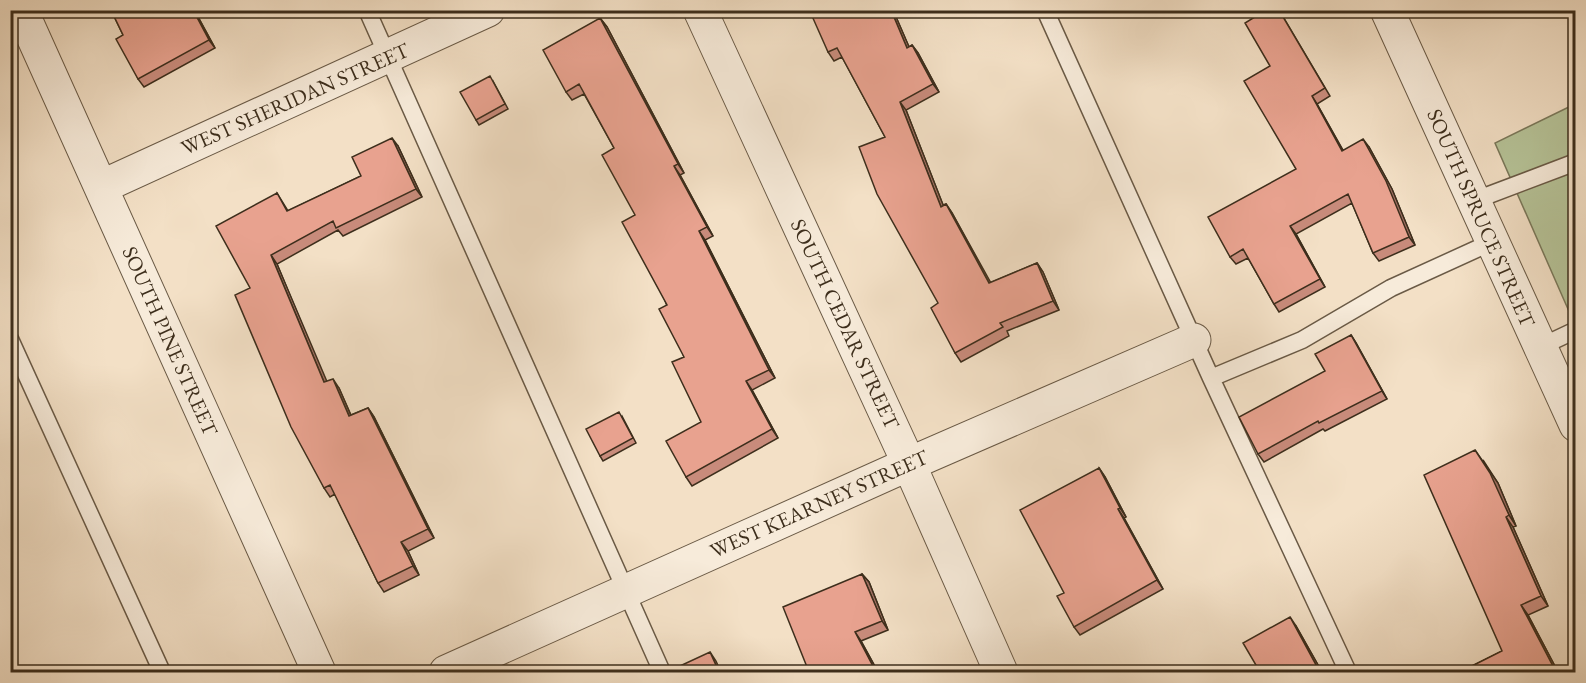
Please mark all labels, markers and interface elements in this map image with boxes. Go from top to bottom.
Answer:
street label: WEST SHERIDAN STREET [176,36,414,161]
street label: SOUTH SPRUCE STREET [1421,105,1542,332]
street label: SOUTH CEDAR STREET [785,214,906,434]
street label: SOUTH PINE STREET [117,242,225,441]
street label: WEST KEARNEY STREET [705,443,933,564]

